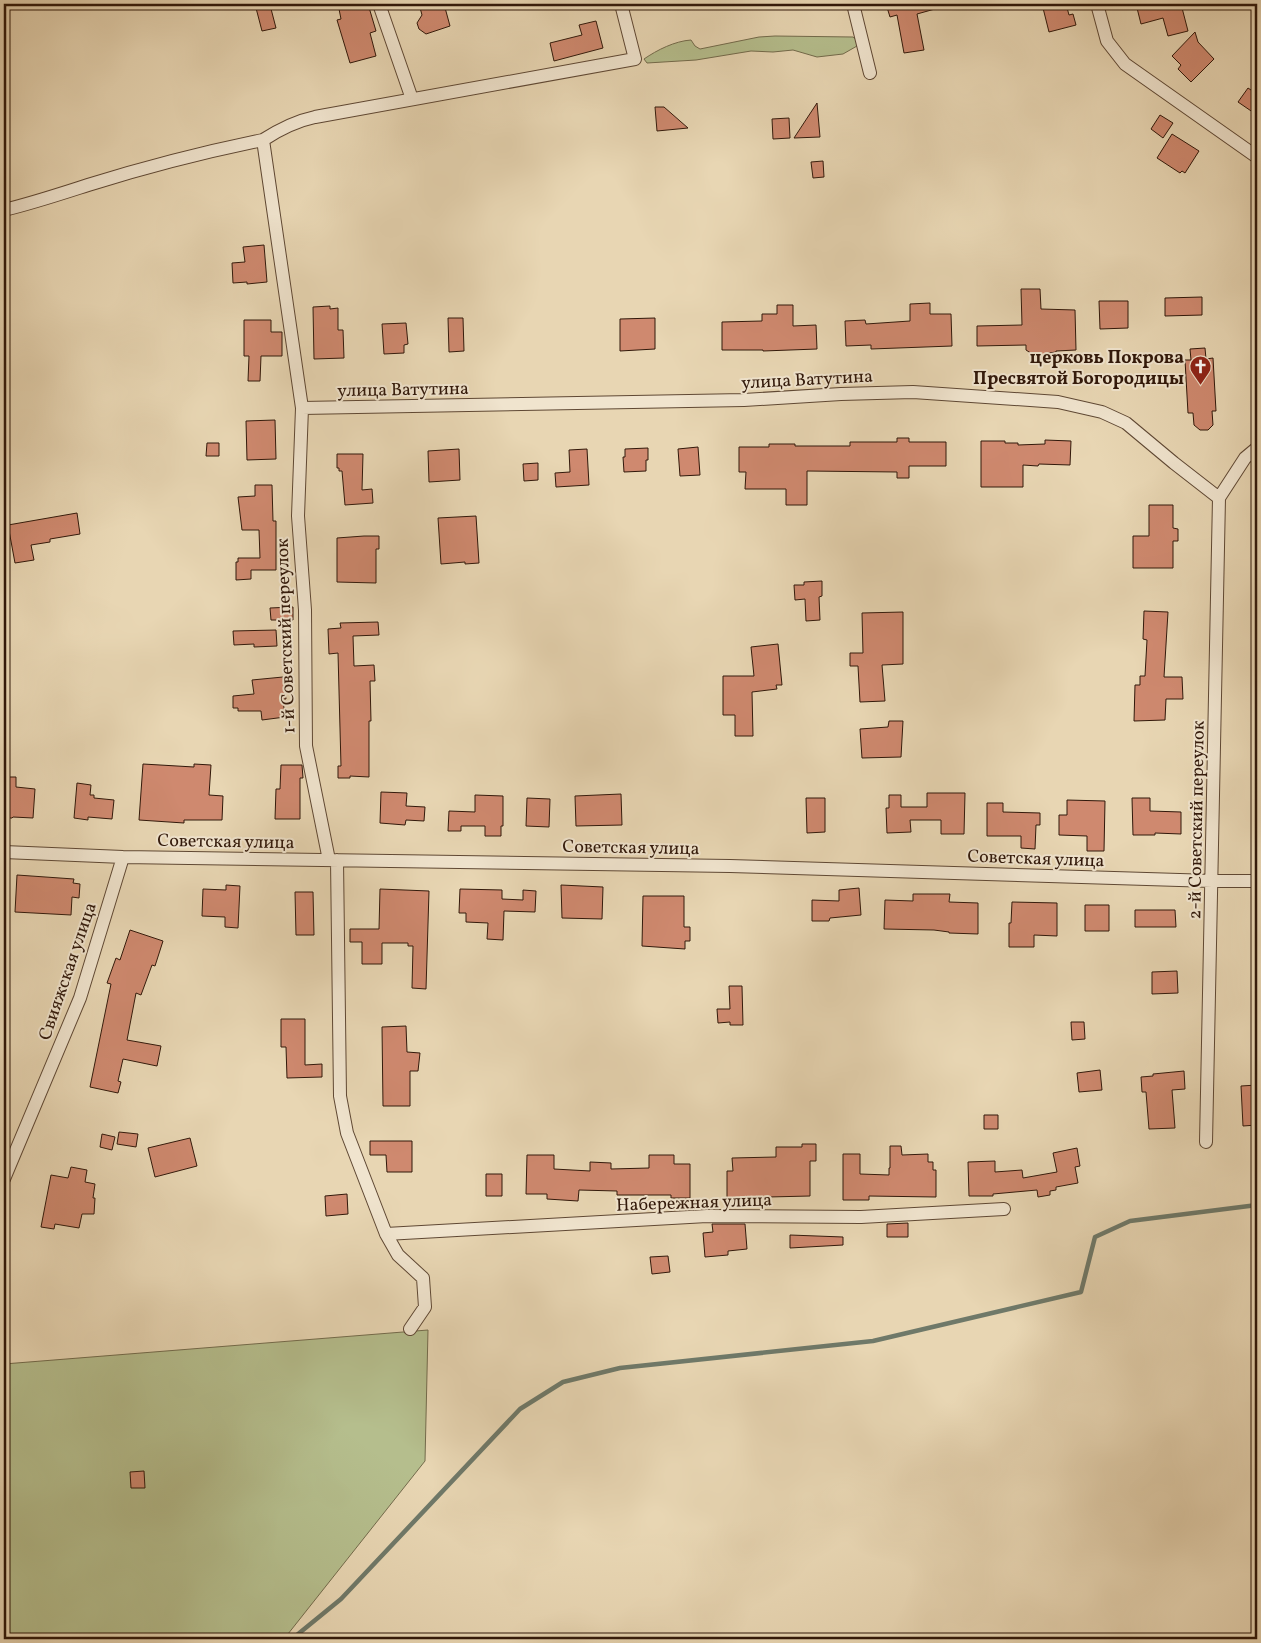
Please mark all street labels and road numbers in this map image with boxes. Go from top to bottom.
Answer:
street label: улица Ватутина [741,365,874,396]
street label: улица Ватутина [337,377,469,404]
street label: 1-й Советский переулок [271,537,302,734]
street label: 2-й Советский переулок [1183,720,1212,920]
street label: Советская улица [157,829,295,856]
street label: Советская улица [562,835,700,862]
street label: Советская улица [967,845,1105,874]
street label: Свияжская улица [33,899,104,1044]
street label: Набережная улица [616,1188,773,1219]

